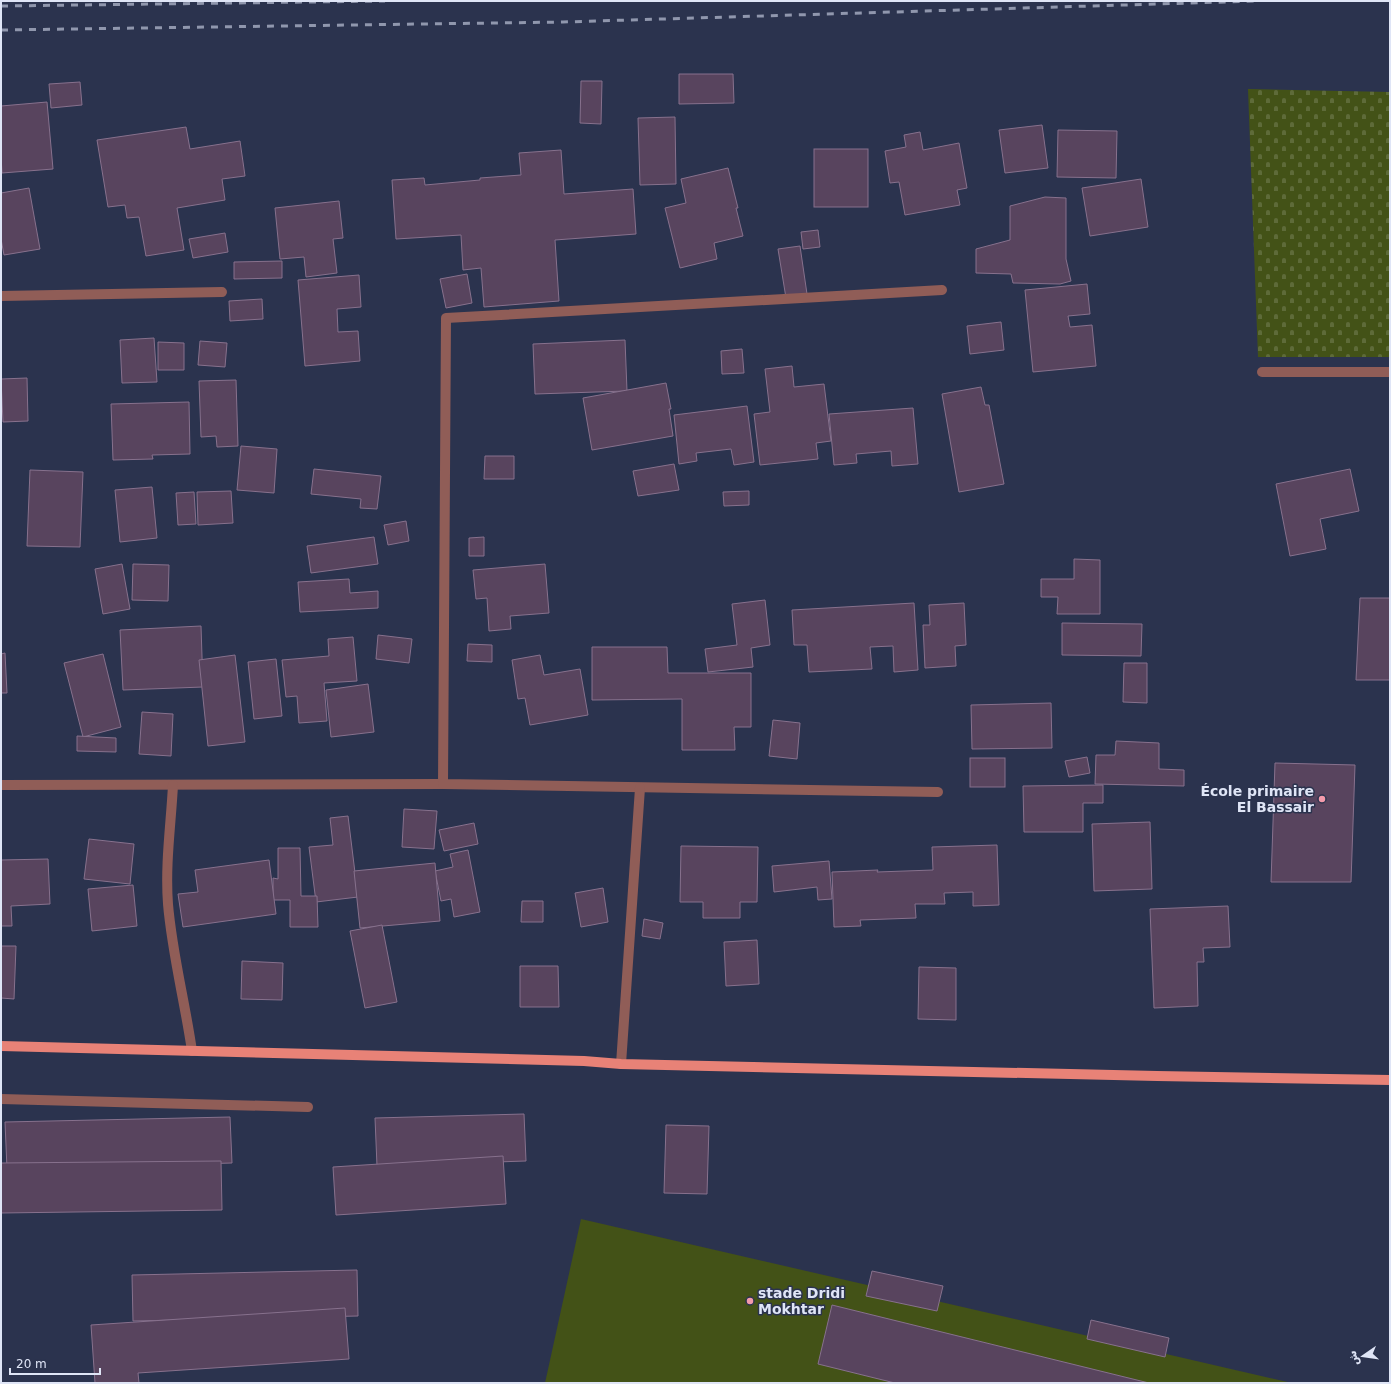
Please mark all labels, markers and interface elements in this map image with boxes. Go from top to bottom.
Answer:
place label: École primaire El Bassair [1200,783,1314,815]
marker: École primaire El Bassair [1317,794,1327,804]
place label: stade Dridi Mokhtar [758,1285,845,1317]
marker: stade Dridi Mokhtar [745,1296,755,1306]
north arrow [1343,1336,1383,1376]
text: ش [1346,1349,1362,1367]
scale bar [10,1350,100,1376]
text: 20 m [16,1357,47,1371]

